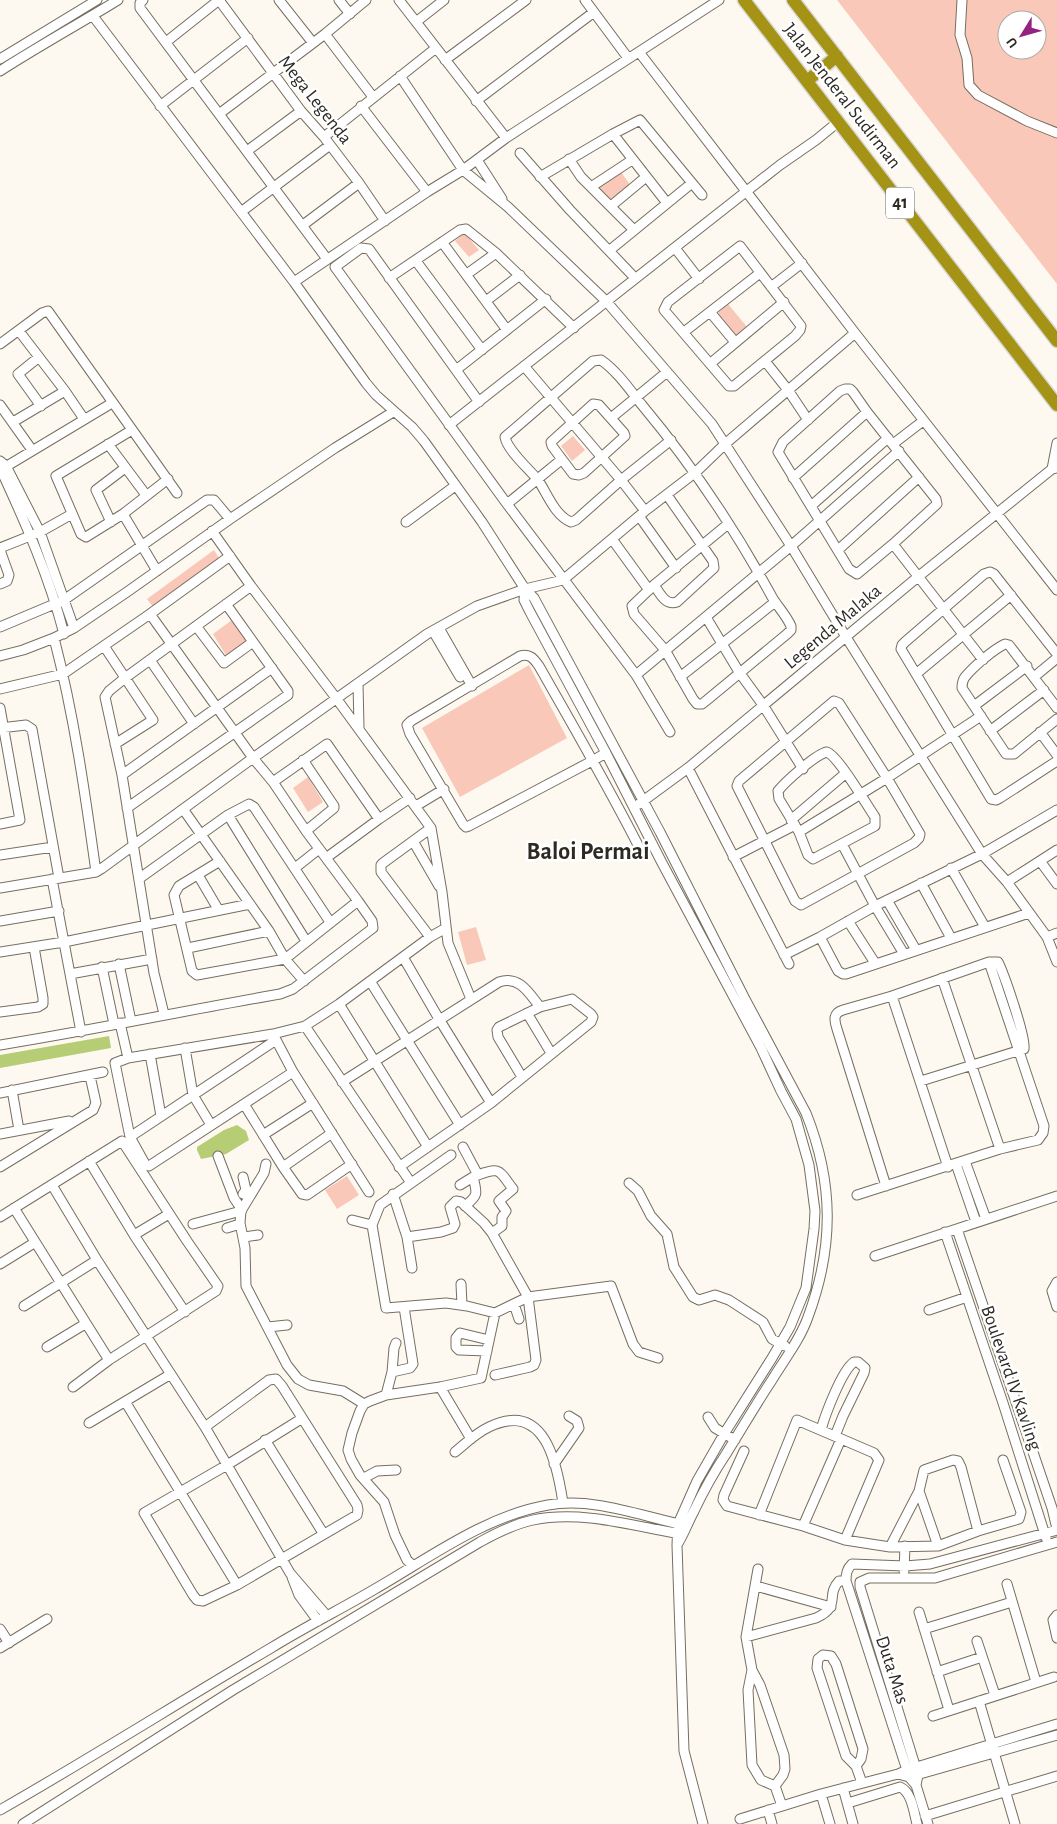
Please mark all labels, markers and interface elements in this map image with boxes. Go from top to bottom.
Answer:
north arrow [997,10,1047,60]
street label: Jalan Jenderal Sudirman [780,20,904,172]
text: U [1004,34,1021,50]
street label: Mega Legenda [275,52,355,148]
road number: 41 [886,188,914,218]
street label: Legenda Malaka [781,581,885,673]
district label: Baloi Permai [527,840,649,864]
street label: Boulevard IV Kavling [977,1303,1045,1453]
street label: Duta Mas [872,1634,912,1706]

